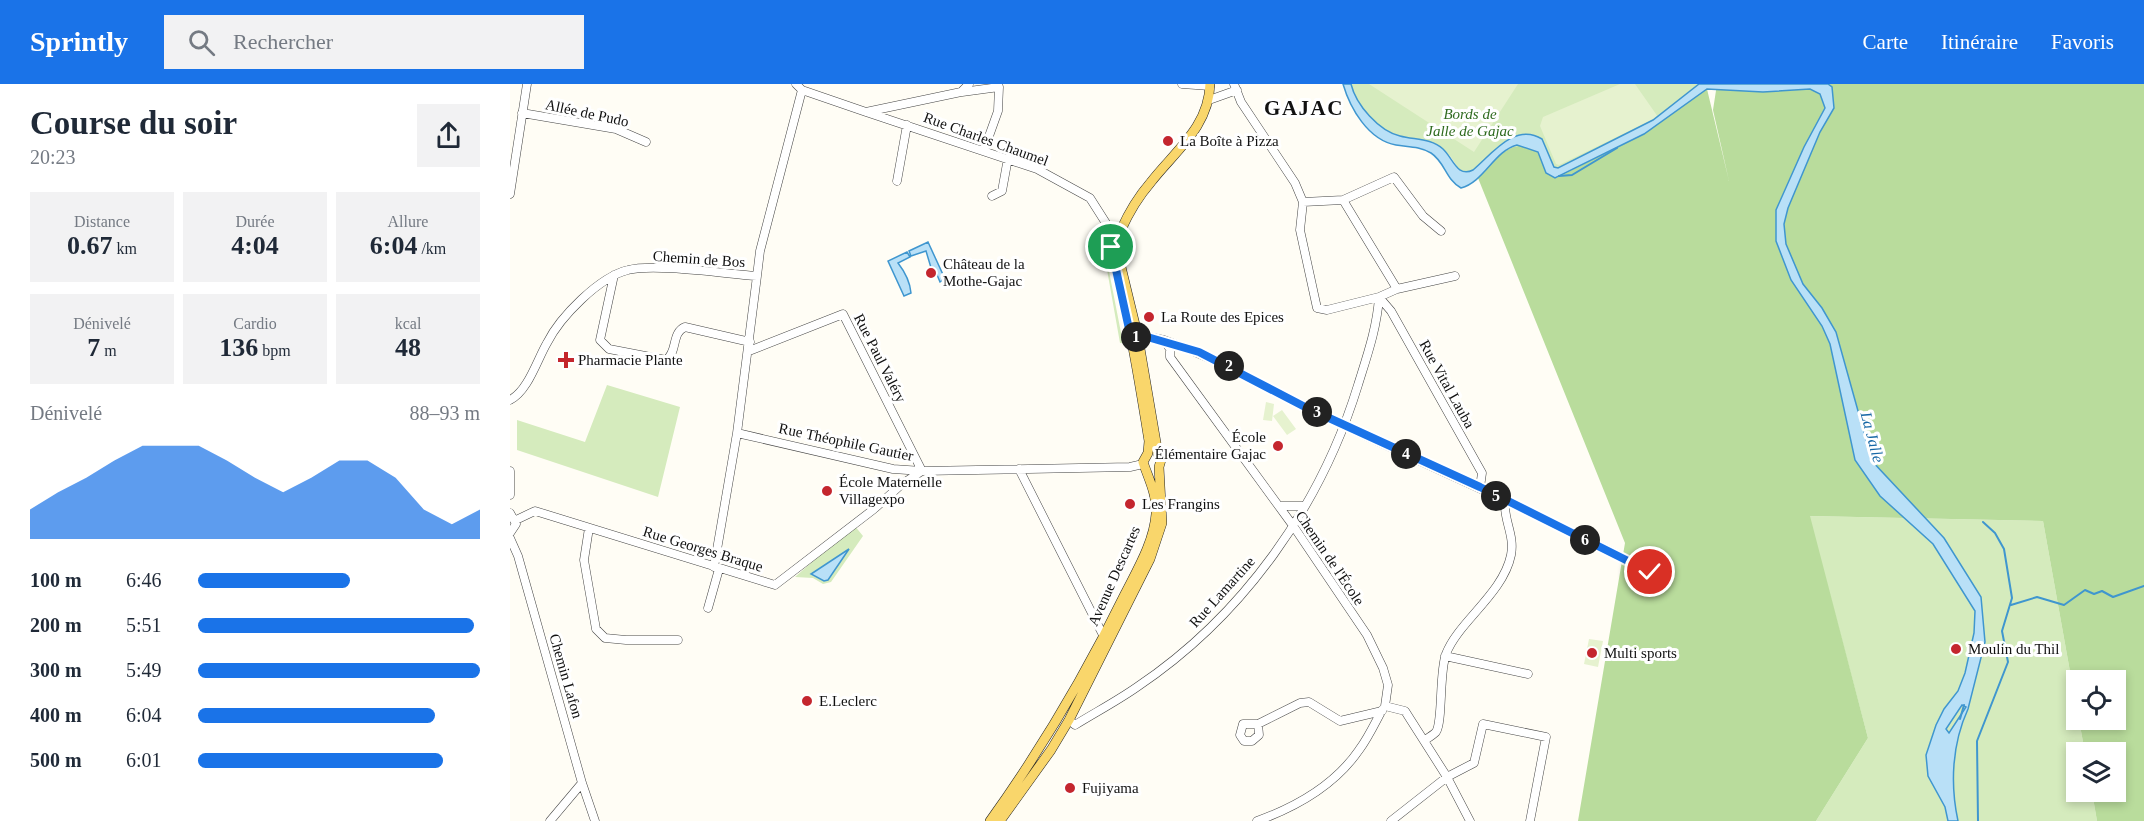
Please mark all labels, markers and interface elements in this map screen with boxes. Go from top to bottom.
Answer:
search box [164,15,584,69]
text: Sprintly [30,26,128,57]
icon: search [185,26,218,59]
text: Rechercher [233,29,333,54]
text: Carte [1863,30,1908,54]
text: Itinéraire [1941,30,2018,54]
text: Favoris [2051,30,2114,54]
street label: Allée de Pudo [544,96,630,130]
district label: GAJAC [1264,96,1344,120]
button: share [417,104,480,167]
text: Course du soir [30,105,237,141]
park label: Bords de Jalle de Gajac [1426,106,1514,139]
street label: Rue Charles Chaumel [921,109,1051,169]
place label: La Boîte à Pizza [1180,133,1279,149]
marker: La Boîte à Pizza [1161,134,1175,148]
text: 20:23 [30,146,76,168]
text: Distance [74,213,130,230]
text: Durée [235,213,275,230]
text: Allure [388,213,428,230]
pin [1085,221,1136,272]
icon: arrive [1094,230,1127,263]
text: 0.67 [67,231,113,260]
text: 4:04 [231,231,279,260]
text: 6:04 [370,231,417,260]
text: km [113,240,137,257]
text: /km [417,240,446,257]
street label: Chemin de Bos [652,248,746,270]
place label: Château de la Mothe-Gajac [943,256,1025,289]
marker: Château de la Mothe-Gajac [924,266,938,280]
place label: La Route des Epices [1161,309,1284,325]
marker: La Route des Epices [1142,310,1156,324]
street label: Rue Paul Valéry [851,311,909,405]
text: Dénivelé [73,315,131,332]
text: Cardio [233,315,277,332]
text: kcal [395,315,421,332]
pin: 1 [1121,322,1151,352]
text: 1 [1132,328,1140,345]
text: 7 [87,333,100,362]
text: 136 [219,333,258,362]
text: 48 [395,333,421,362]
street label: Rue Vital Lauba [1416,337,1478,431]
text: m [100,342,117,359]
text: bpm [258,342,291,359]
pin: 2 [1214,351,1244,381]
place label: Pharmacie Plante [578,352,683,368]
marker: Pharmacie Plante [559,353,573,367]
text: 2 [1225,357,1233,374]
pin: 3 [1302,397,1332,427]
text: Dénivelé [30,402,102,424]
text: 88–93 m [409,402,480,424]
text: 3 [1313,403,1321,420]
water label: La Jalle [1857,409,1887,464]
street label: Rue Théophile Gautier [777,420,915,464]
place label: École Élémentaire Gajac [1155,429,1266,462]
marker: École Élémentaire Gajac [1271,439,1285,453]
pin: 4 [1391,439,1421,469]
text: 4 [1402,445,1410,462]
place label: École Maternelle Villagexpo [839,474,942,507]
pin: 5 [1481,481,1511,511]
marker: École Maternelle Villagexpo [820,484,834,498]
text: 5 [1492,487,1500,504]
place label: Les Frangins [1142,496,1220,512]
marker: Les Frangins [1123,497,1137,511]
street label: Chemin de l'École [1293,508,1368,608]
street label: Rue Georges Braque [641,523,765,575]
street label: Avenue Descartes [1085,523,1143,628]
pin: 6 [1570,525,1600,555]
text: 6 [1581,531,1589,548]
pin [1624,546,1675,597]
street label: Rue Lamartine [1186,553,1258,631]
icon: check [1633,555,1666,588]
text: 100 m [30,569,82,591]
text: 6:46 [126,569,162,591]
text: 200 m [30,614,82,636]
text: 5:51 [126,614,162,636]
street label: Chemin Lafon [546,632,586,721]
place label: Moulin du Thil [1968,641,2059,657]
marker: Moulin du Thil [1949,642,1963,656]
place label: Multi sports [1604,645,1677,661]
marker: Multi sports [1585,646,1599,660]
text: 300 m [30,659,82,681]
text: 5:49 [126,659,162,681]
map controls [2066,670,2126,802]
button: locate [2066,670,2126,730]
place label: E.Leclerc [819,693,877,709]
marker: E.Leclerc [800,694,814,708]
text: 400 m [30,704,82,726]
text: 6:04 [126,704,162,726]
button: layers [2066,742,2126,802]
text: 500 m [30,749,82,771]
text: 6:01 [126,749,162,771]
place label: Fujiyama [1082,780,1139,796]
marker: Fujiyama [1063,781,1077,795]

